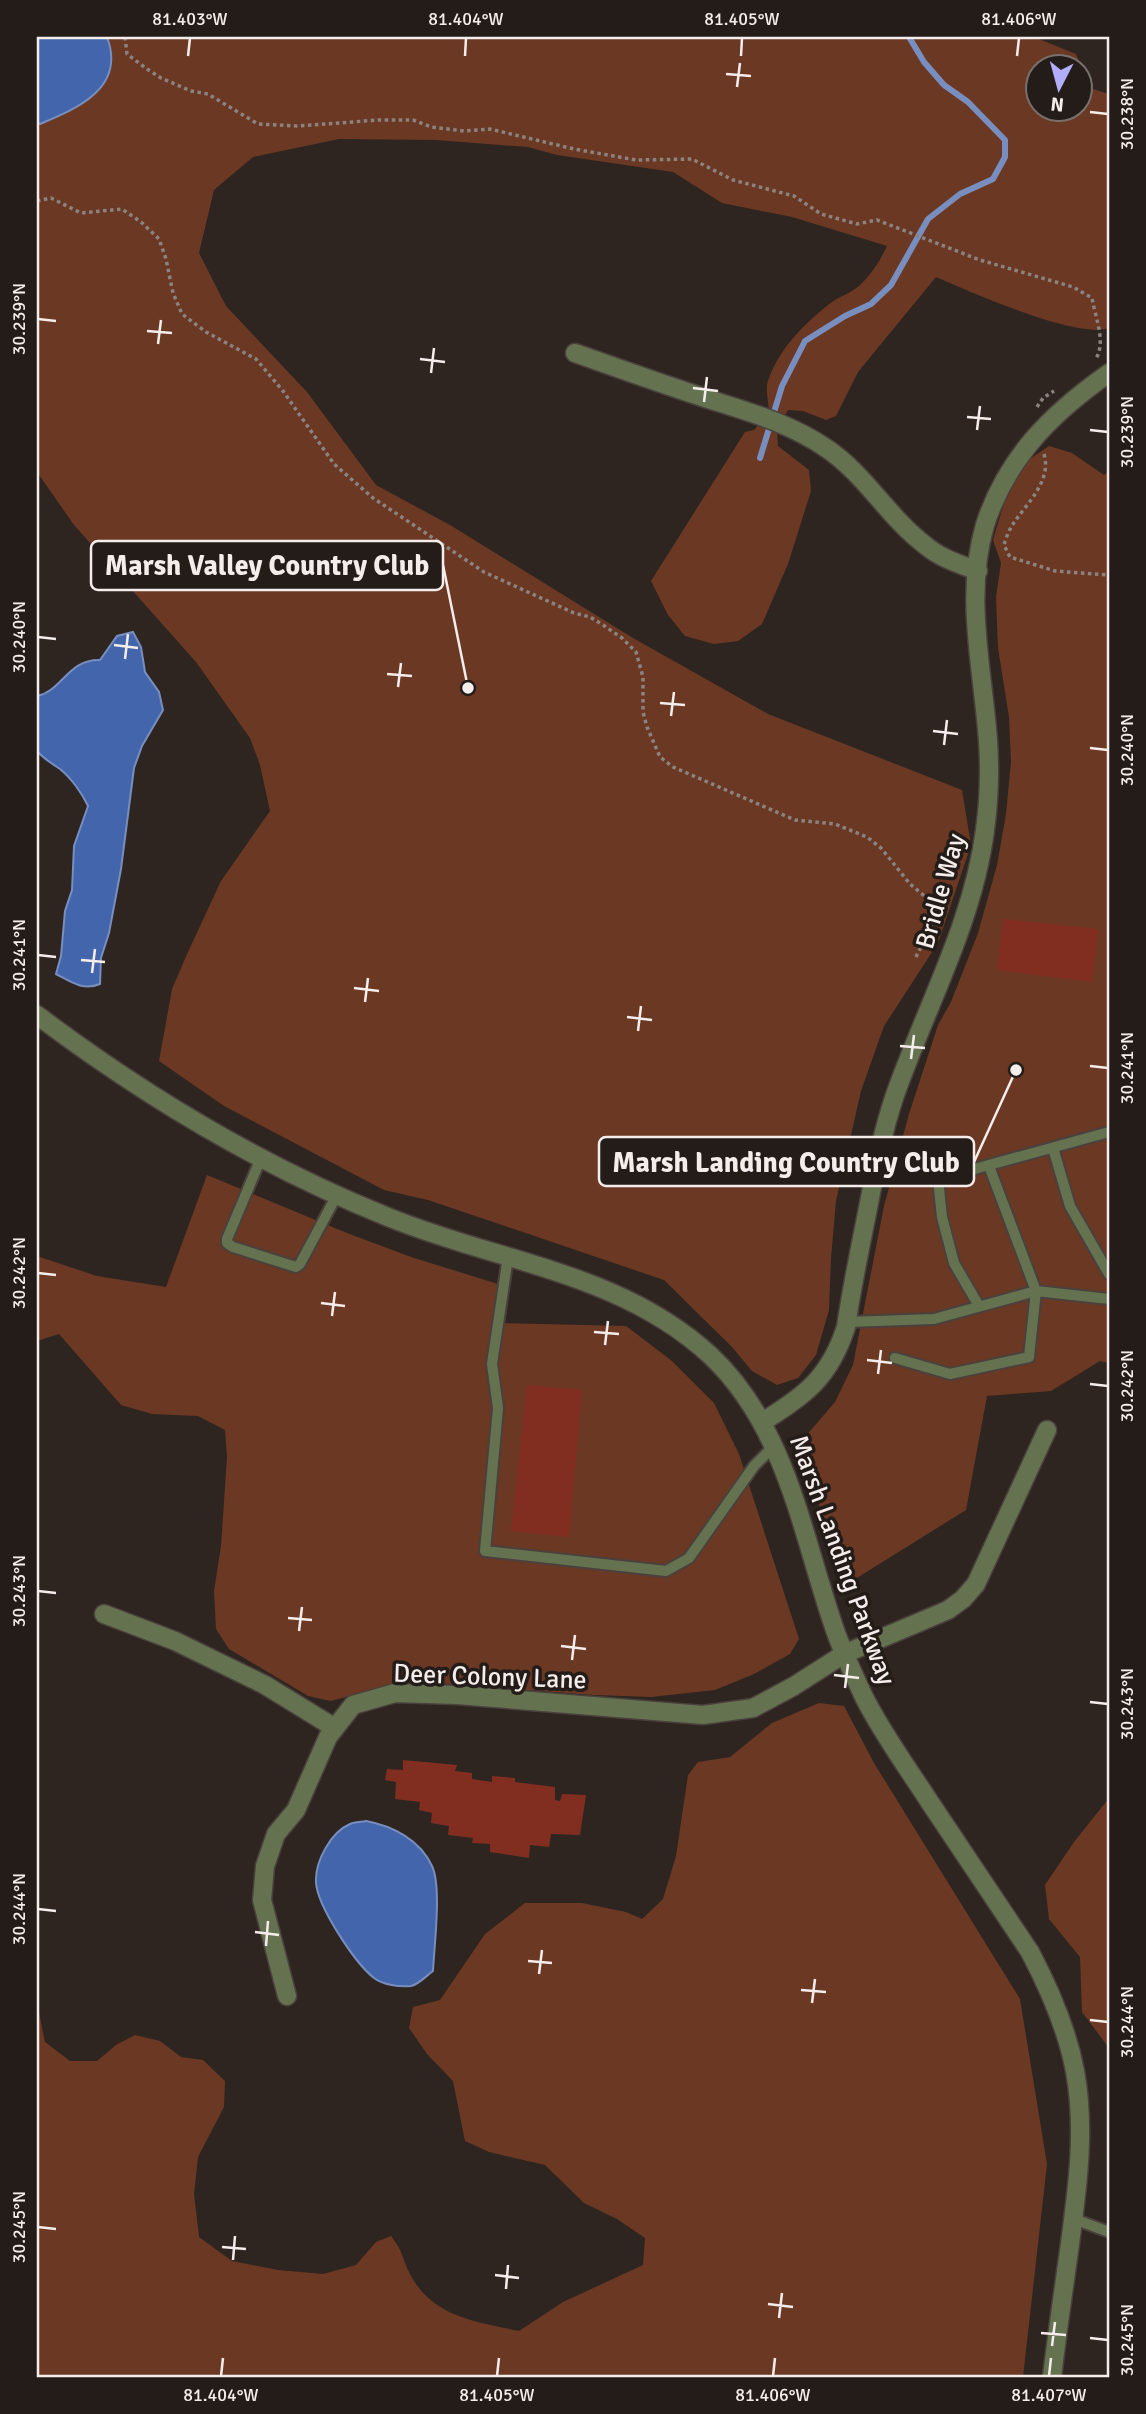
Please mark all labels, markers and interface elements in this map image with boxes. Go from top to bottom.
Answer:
text: 81.403°W [152,8,228,30]
text: 81.404°W [428,8,504,30]
text: 81.405°W [704,8,780,30]
text: 81.406°W [981,8,1057,30]
north arrow [1024,52,1094,122]
text: 30.238°N [1116,78,1138,150]
text: N [1050,91,1065,117]
text: 30.239°N [8,283,30,355]
text: 30.239°N [1116,396,1138,468]
callout: Marsh Valley Country Club [91,541,443,590]
text: Marsh Valley Country Club [105,549,429,583]
text: 30.240°N [8,601,30,673]
text: 30.240°N [1116,714,1138,786]
street label: Bridle Way [909,830,973,953]
text: 30.241°N [8,919,30,991]
text: 30.241°N [1116,1032,1138,1104]
callout: Marsh Landing Country Club [599,1137,974,1186]
text: Marsh Landing Country Club [612,1146,960,1180]
text: 30.242°N [8,1237,30,1309]
text: 30.242°N [1116,1350,1138,1422]
street label: Marsh Landing Parkway [782,1431,902,1690]
text: 30.243°N [8,1555,30,1627]
street label: Deer Colony Lane [393,1658,587,1696]
text: 30.243°N [1116,1668,1138,1740]
text: 30.244°N [8,1873,30,1945]
text: 30.244°N [1116,1986,1138,2058]
text: 30.245°N [8,2191,30,2263]
text: 30.245°N [1116,2304,1138,2376]
text: 81.404°W [183,2384,259,2406]
text: 81.405°W [459,2384,535,2406]
text: 81.406°W [735,2384,811,2406]
text: 81.407°W [1011,2384,1087,2406]

